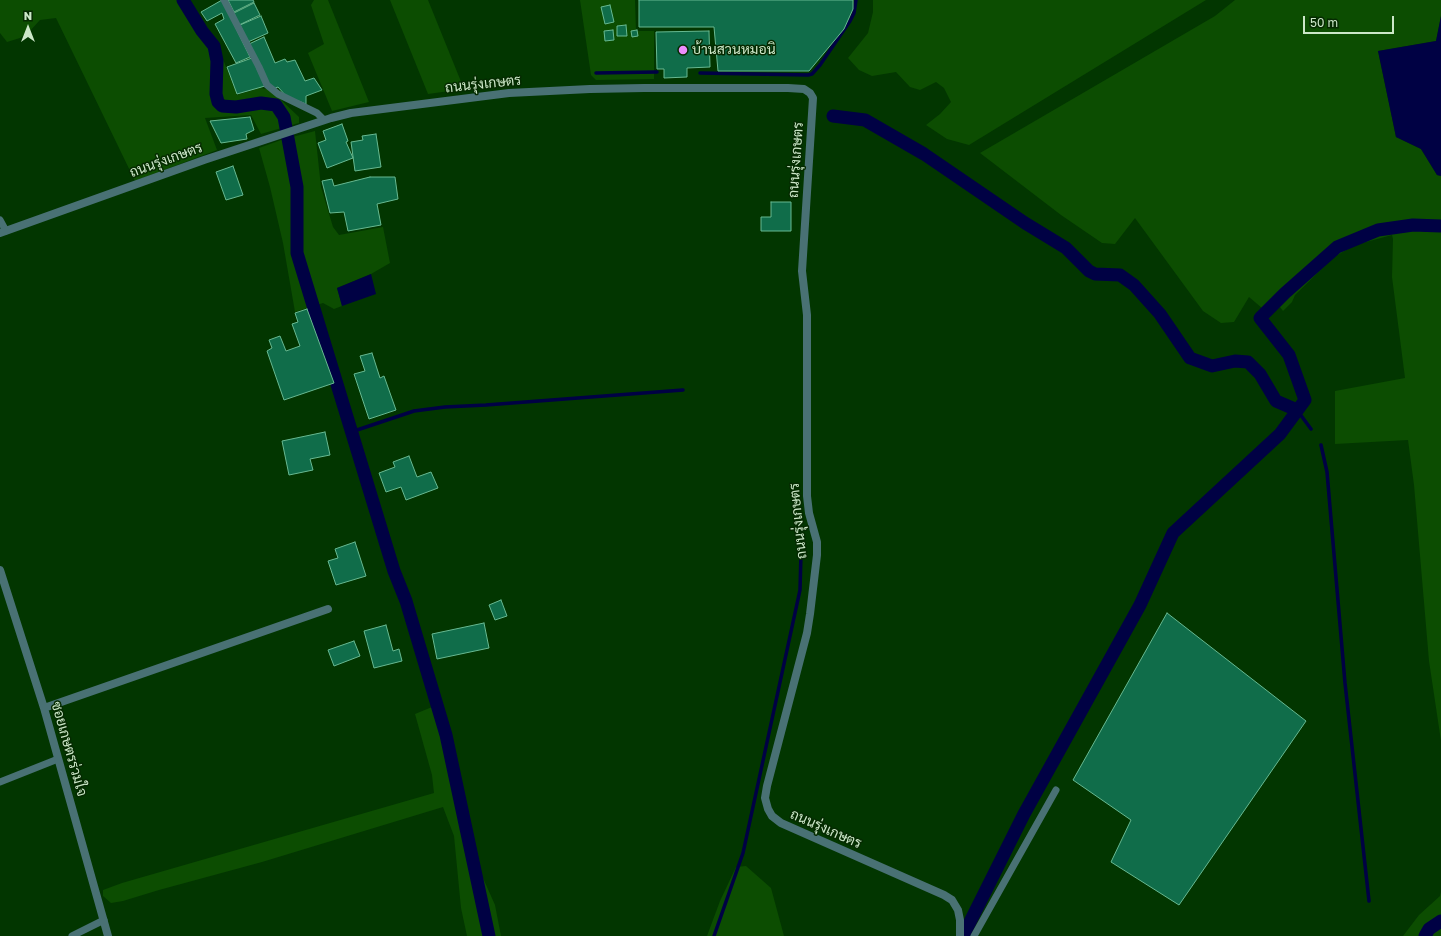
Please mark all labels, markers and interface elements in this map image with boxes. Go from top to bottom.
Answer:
north arrow [8,8,48,48]
scale bar [1305,8,1396,34]
text: N [24,9,32,22]
text: 50 m [1310,15,1338,30]
place label: บ้านสวนหมอนิ [692,42,776,58]
marker: บ้านสวนหมอนิ [677,44,689,56]
street label: ถนนรุ่งเกษตร [444,72,522,96]
street label: ถนนรุ่งเกษตร [785,121,807,199]
street label: ถนนรุ่งเกษตร [127,139,205,181]
street label: ถนนรุ่งเกษตร [786,482,810,560]
street label: ซอยเกษตรร่วมใจ [47,700,91,798]
street label: ถนนรุ่งเกษตร [788,806,864,852]

